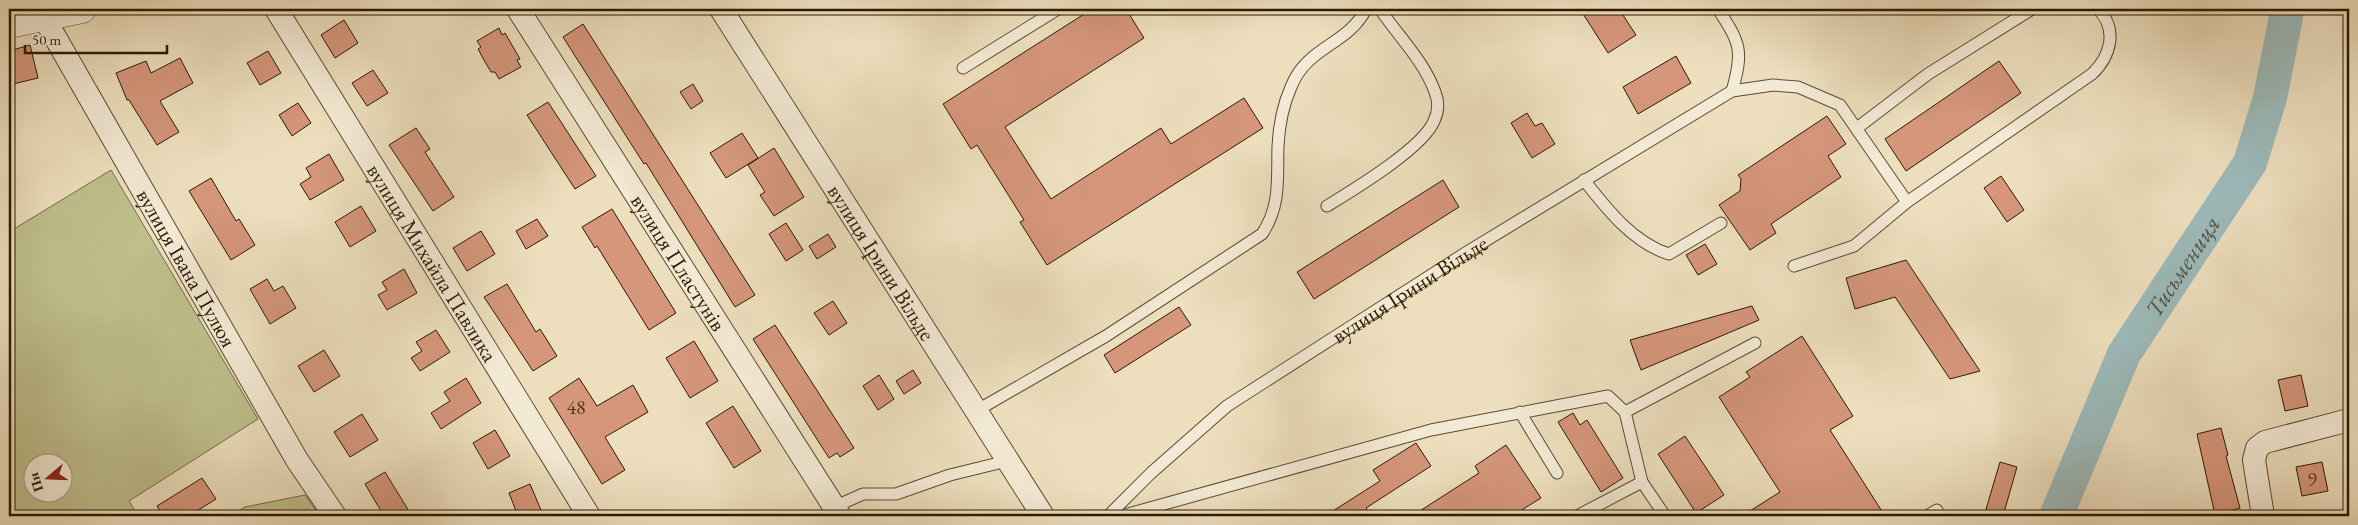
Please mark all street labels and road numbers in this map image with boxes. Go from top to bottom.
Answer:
street label: вулиця Михайла Павлика [360,158,505,367]
street label: вулиця Ірини Вільде [821,179,943,346]
street label: вулиця Івана Пулюя [130,183,244,352]
street label: вулиця Пластунів [624,188,733,336]
street label: вулиця Ірини Вільде [1326,228,1493,350]

